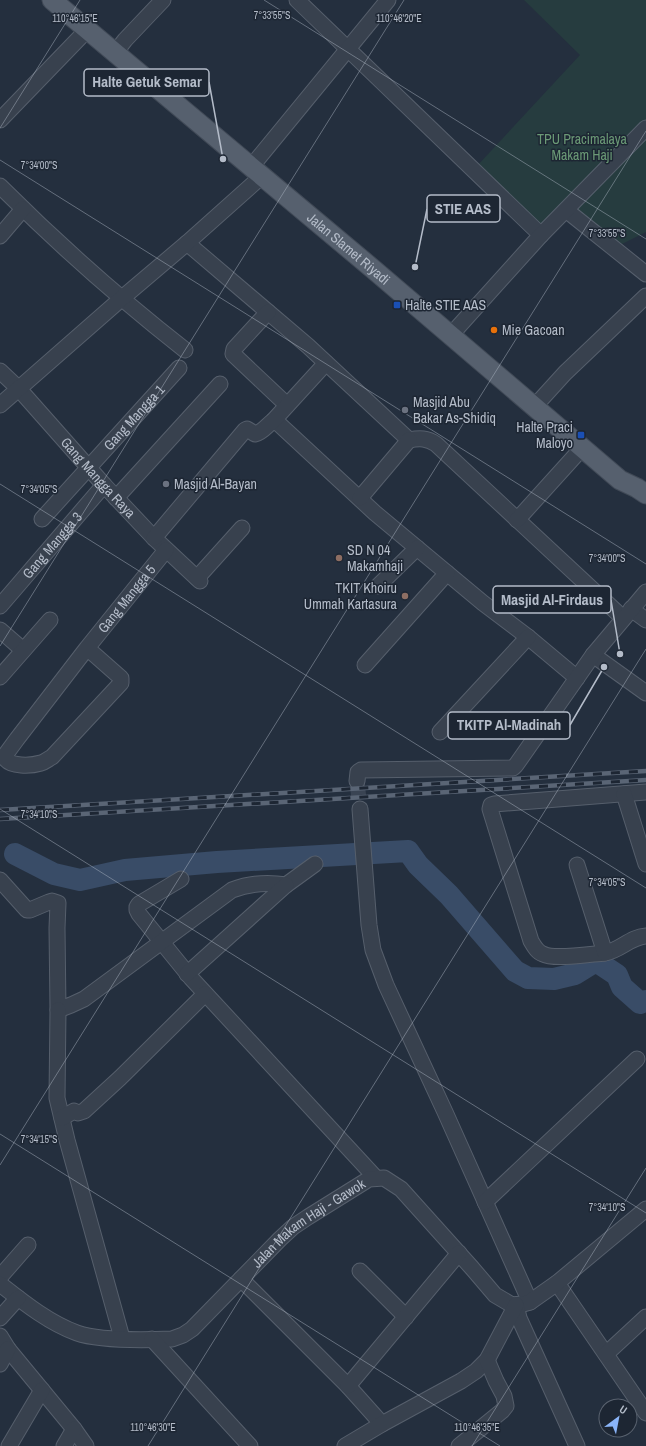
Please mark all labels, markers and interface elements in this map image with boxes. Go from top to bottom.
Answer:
text: 7°33'55"S [254,9,291,22]
text: 110°46'15"E [52,12,98,25]
text: 110°46'20"E [376,12,422,25]
callout: Halte Getuk Semar [84,69,209,96]
text: Halte Getuk Semar [92,71,202,92]
park label: TPU Pracimalaya Makam Haji [537,130,628,164]
text: 7°34'00"S [21,159,58,172]
callout: STIE AAS [427,195,500,222]
text: STIE AAS [435,198,491,219]
street label: Jalan Slamet Riyadi [303,209,394,289]
text: 7°33'55"S [589,227,626,240]
place label: Halte STIE AAS [405,296,486,314]
marker: Halte STIE AAS [392,300,402,310]
place label: Mie Gacoan [502,321,565,339]
marker: Mie Gacoan [489,325,499,335]
street label: Gang Mangga 1 [100,381,169,454]
place label: Masjid Abu Bakar As-Shidiq [413,393,496,427]
marker: Masjid Abu Bakar As-Shidiq [400,405,410,415]
place label: Halte Praci Maloyo [516,418,573,452]
marker: Halte Praci Maloyo [576,430,586,440]
street label: Gang Mangga Raya [57,433,140,522]
place label: Masjid Al-Bayan [174,475,257,493]
marker: Masjid Al-Bayan [161,479,171,489]
text: 7°34'05"S [21,483,58,496]
street label: Gang Mangga 3 [18,508,86,582]
place label: SD N 04 Makamhaji [347,541,403,575]
text: 7°34'00"S [589,552,626,565]
marker: SD N 04 Makamhaji [334,553,344,563]
street label: Gang Mangga 5 [94,561,160,637]
place label: TKIT Khoiru Ummah Kartasura [304,579,398,613]
callout: Masjid Al-Firdaus [493,586,611,613]
text: Masjid Al-Firdaus [501,589,603,610]
marker: TKIT Khoiru Ummah Kartasura [400,591,410,601]
callout: TKITP Al-Madinah [448,712,570,739]
text: TKITP Al-Madinah [457,714,561,735]
text: 7°34'10"S [21,808,58,821]
text: 7°34'05"S [589,876,626,889]
text: 7°34'15"S [21,1133,58,1146]
street label: Jalan Makam Haji - Gawok [248,1175,369,1271]
text: 7°34'10"S [589,1201,626,1214]
north arrow [598,1398,638,1438]
text: U [617,1402,630,1417]
text: 110°46'30"E [130,1421,176,1434]
text: 110°46'35"E [454,1421,500,1434]

